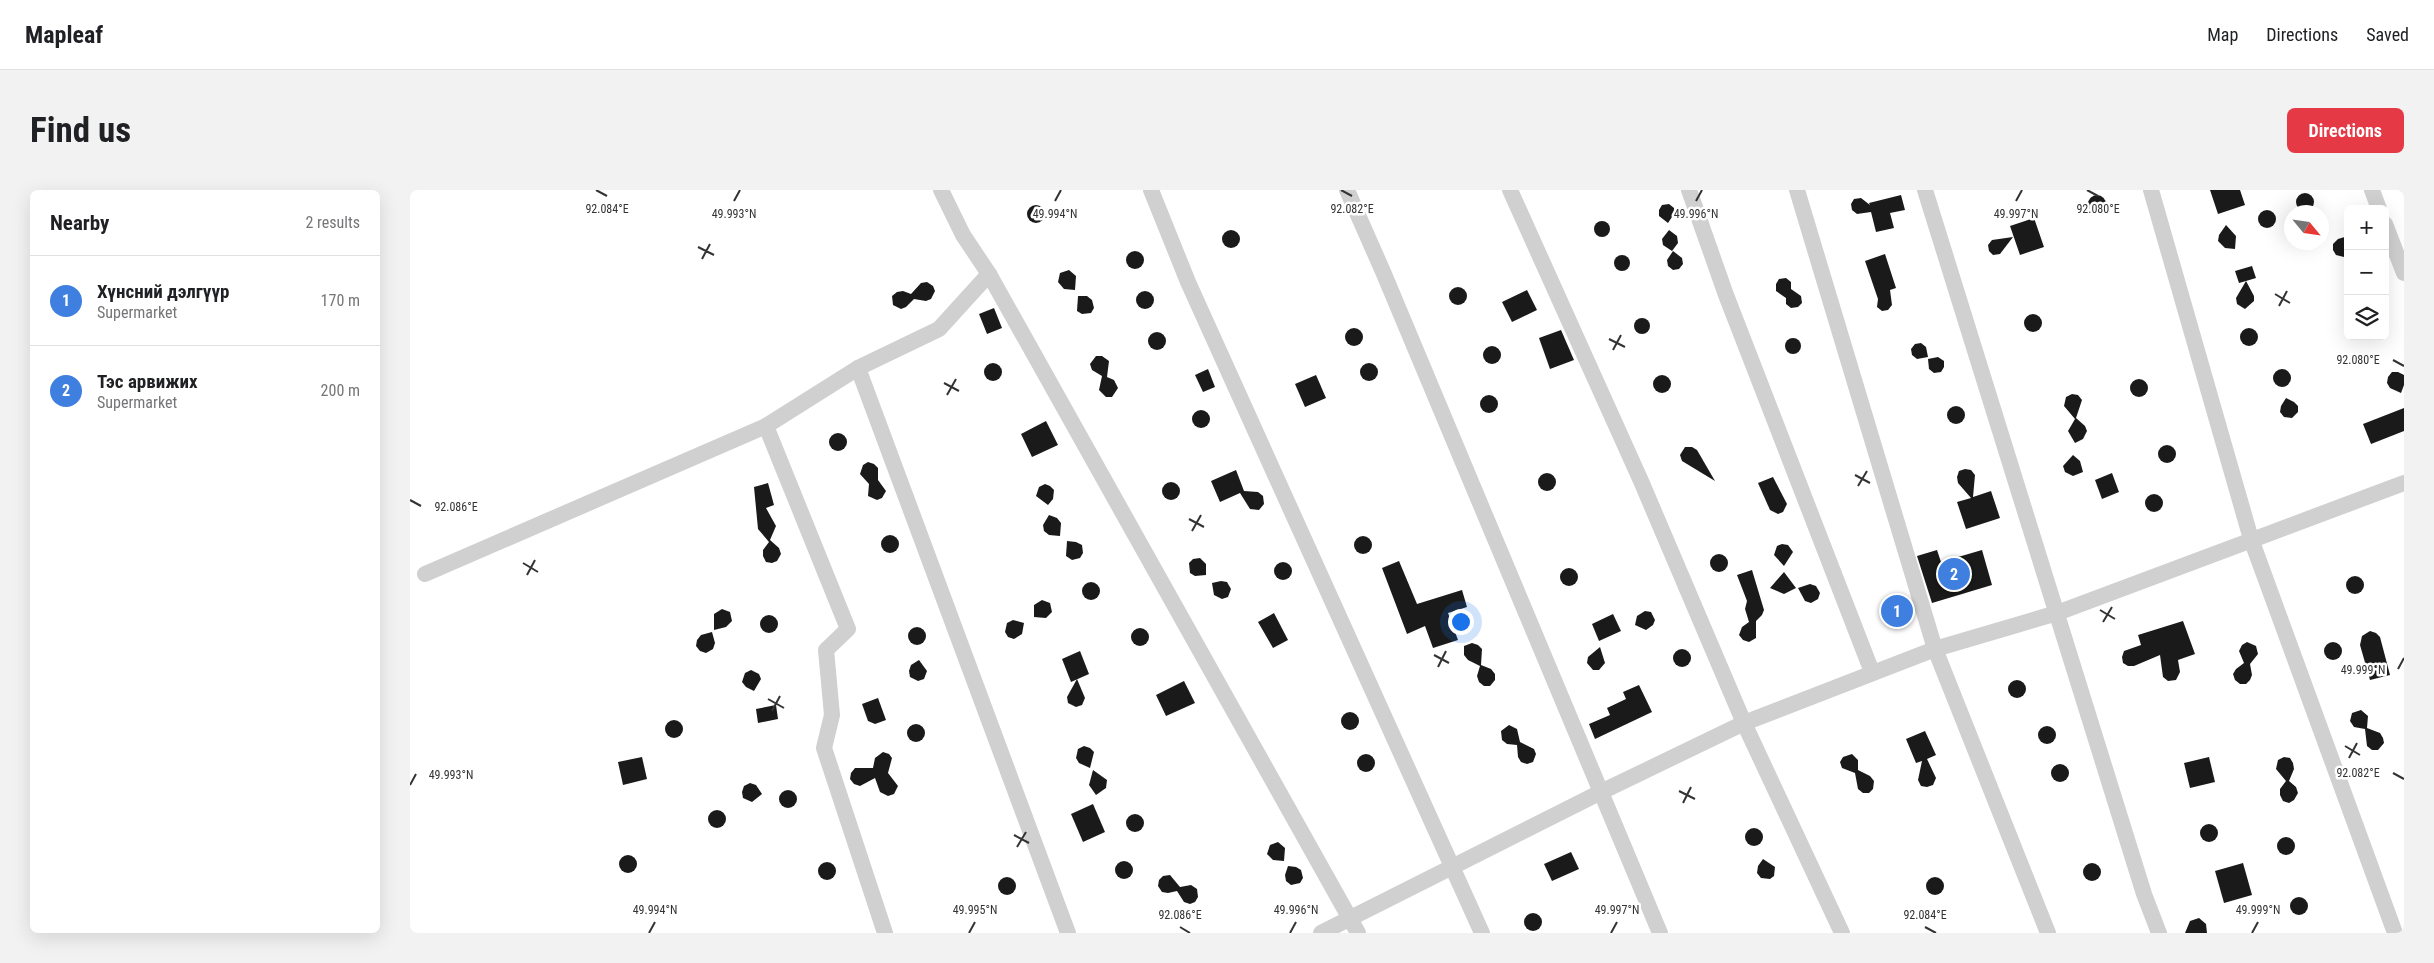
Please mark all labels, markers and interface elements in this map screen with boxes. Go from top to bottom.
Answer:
text: Mapleaf [25,21,103,49]
text: Map [2207,24,2238,45]
text: Directions [2266,24,2338,45]
text: Saved [2366,24,2409,45]
button: Directions [2287,108,2404,153]
text: Find us [30,110,131,151]
text: 92.084°E [585,202,629,216]
text: 92.082°E [1330,202,1374,216]
text: 92.080°E [2076,202,2120,216]
north arrow [2284,205,2329,250]
map controls [2344,205,2389,340]
button: + [2344,205,2389,250]
text: 49.993°N [712,207,756,221]
text: 49.994°N [1033,207,1077,221]
text: 49.996°N [1674,207,1718,221]
text: 49.997°N [1994,207,2038,221]
text: Nearby [50,211,109,235]
text: 2 results [305,213,360,232]
button: − [2344,250,2389,295]
text: Хүнсний дэлгүүр [97,280,230,303]
text: 1 [62,291,70,310]
text: 170 m [321,291,360,310]
button: layers [2344,295,2389,340]
text: Supermarket [97,303,177,322]
text: 92.080°E [2336,353,2380,367]
text: Тэс арвижих [97,370,198,393]
text: 2 [62,381,70,400]
text: 200 m [321,381,360,400]
text: Supermarket [97,393,177,412]
text: 92.086°E [434,500,478,514]
pin: 2 [1938,555,1970,593]
pin: 1 [1881,592,1913,630]
your location [1448,609,1474,635]
text: 49.999°N [2341,663,2385,677]
text: 92.082°E [2336,766,2380,780]
text: 49.993°N [429,768,473,782]
text: 49.994°N [633,903,677,917]
text: 49.995°N [953,903,997,917]
text: 49.996°N [1274,903,1318,917]
text: 49.997°N [1595,903,1639,917]
text: 49.999°N [2236,903,2280,917]
text: 92.086°E [1158,908,1202,922]
text: 92.084°E [1903,908,1947,922]

